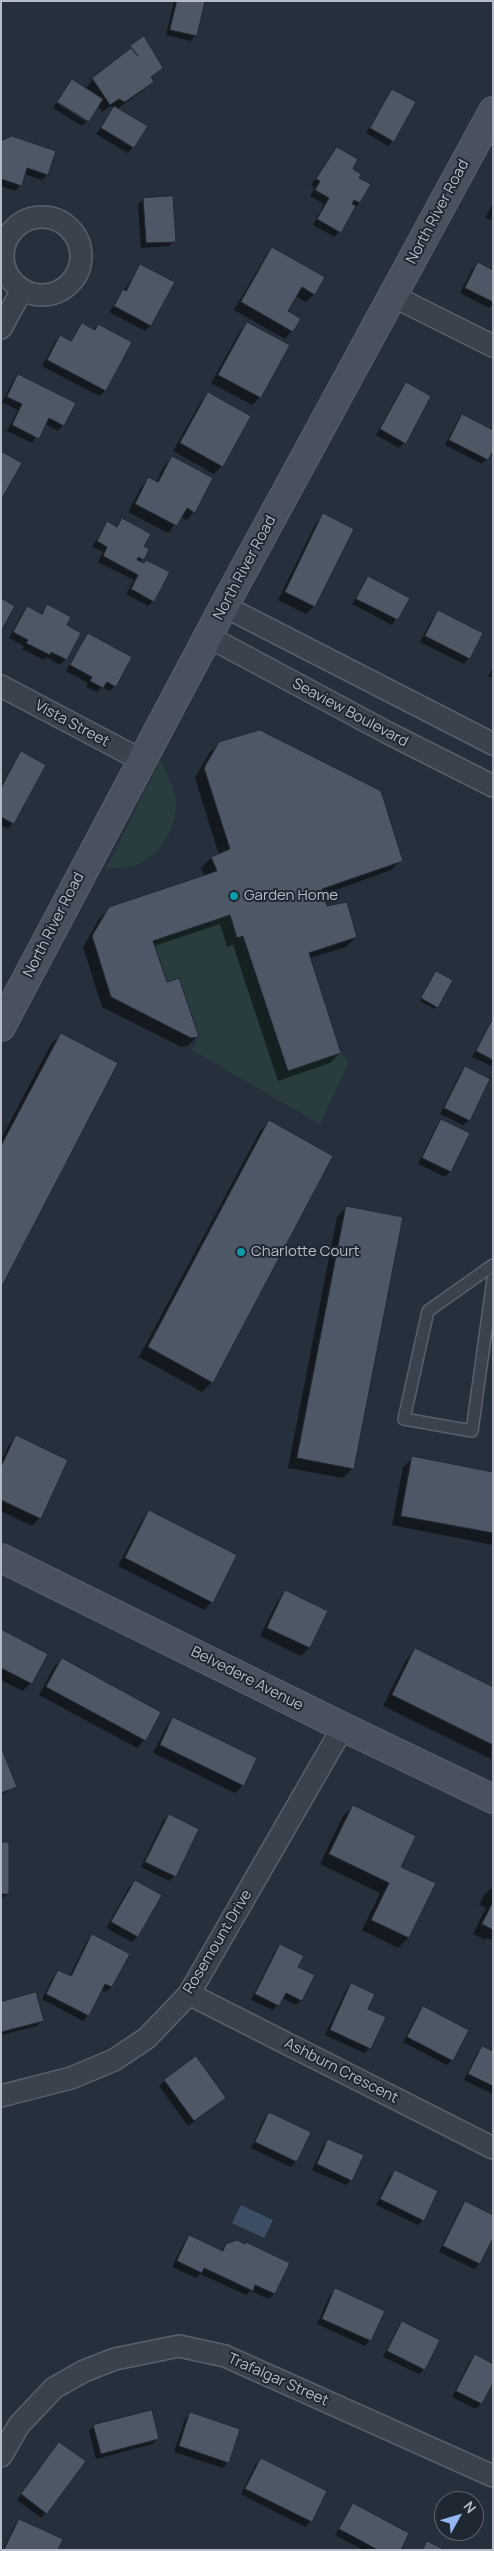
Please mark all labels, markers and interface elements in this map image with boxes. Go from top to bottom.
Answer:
street label: North River Road [403,157,473,267]
street label: North River Road [210,513,280,623]
street label: Seaview Boulevard [289,675,411,751]
street label: Vista Street [32,697,112,751]
street label: North River Road [20,869,88,981]
place label: Garden Home [244,887,338,905]
marker: Garden Home [228,890,240,902]
place label: Charlotte Court [251,1243,360,1261]
marker: Charlotte Court [235,1246,247,1258]
street label: Belvedere Avenue [188,1643,306,1715]
street label: Rosemount Drive [180,1887,256,1997]
street label: Ashburn Crescent [281,2034,401,2108]
street label: Trafalgar Street [225,2350,331,2410]
north arrow [434,2491,484,2541]
text: N [460,2497,481,2517]

